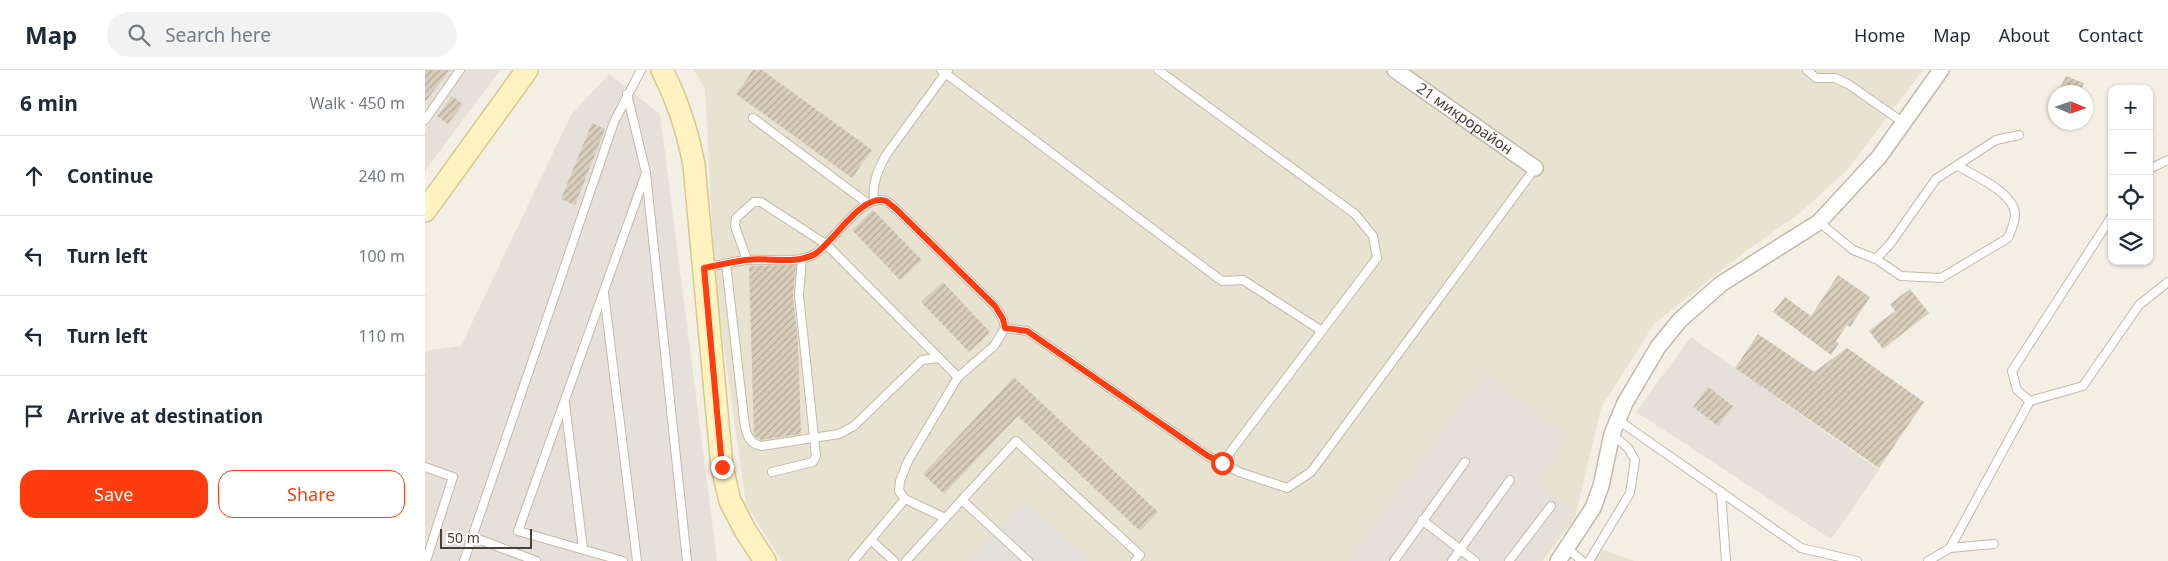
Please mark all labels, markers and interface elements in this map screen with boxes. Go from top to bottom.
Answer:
search box [107,12,457,57]
text: Map [25,18,77,51]
icon: search [125,21,153,49]
text: Search here [165,22,271,48]
text: Home [1854,23,1905,47]
text: Map [1933,23,1971,47]
text: About [1999,23,2050,47]
text: Contact [2078,23,2143,47]
street label: 21 микрорайон [1413,77,1517,158]
north arrow [2048,85,2093,130]
map controls [2108,85,2153,265]
button: + [2108,85,2153,130]
text: 6 min [20,89,78,117]
text: Walk · 450 m [310,92,405,114]
button: − [2108,130,2153,175]
icon: ahead [20,162,48,190]
text: Continue [67,163,153,189]
text: 240 m [358,165,405,187]
button: locate [2108,175,2153,220]
button: layers [2108,220,2153,265]
icon: left [20,242,48,270]
text: Turn left [67,243,148,269]
text: 100 m [358,245,405,267]
icon: left [20,322,48,350]
text: Turn left [67,323,148,349]
text: 110 m [358,325,405,347]
icon: arrive [20,402,48,430]
text: Arrive at destination [67,403,263,429]
route start [1211,452,1234,475]
route end [711,456,734,479]
button: Save [20,470,208,518]
button: Share [218,470,405,518]
scale bar [440,526,533,549]
text: 50 m [447,528,480,547]

